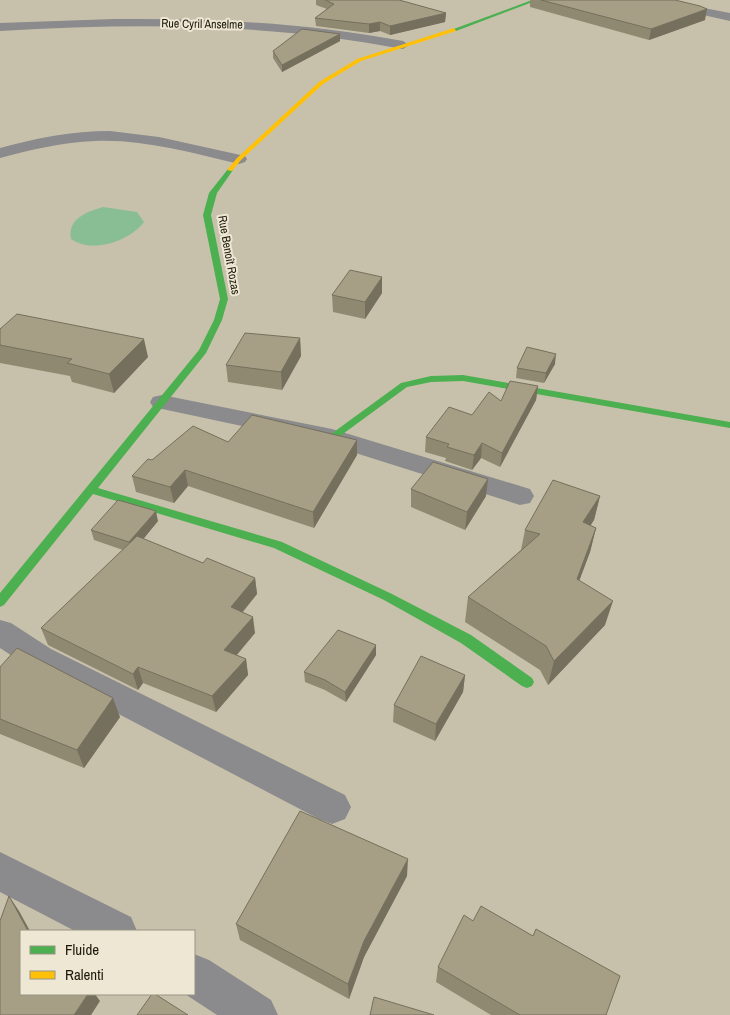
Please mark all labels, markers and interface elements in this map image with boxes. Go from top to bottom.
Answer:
street label: Rue Cyril Anselme [161,15,243,33]
street label: Rue Benoît Rozas [214,214,244,296]
legend [20,930,195,995]
text: Fluide [65,939,99,960]
text: Ralenti [65,964,104,985]

